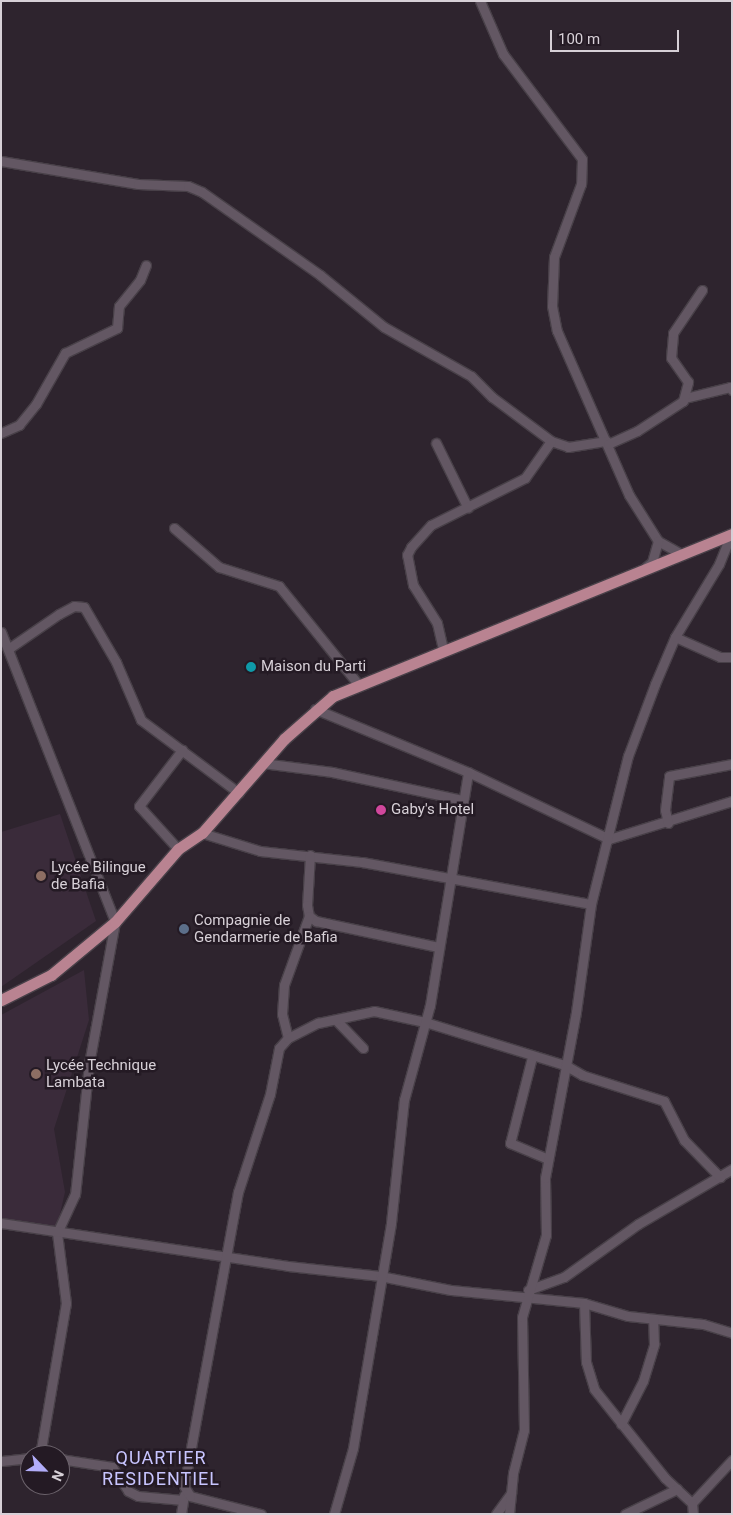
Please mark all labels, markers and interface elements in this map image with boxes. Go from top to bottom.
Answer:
scale bar [553,20,682,52]
text: 100 m [558,30,600,48]
place label: Maison du Parti [261,658,366,676]
marker: Maison du Parti [245,661,257,673]
place label: Gaby's Hotel [391,801,474,819]
marker: Gaby's Hotel [375,804,387,816]
place label: Lycée Bilingue de Bafia [51,858,146,893]
marker: Lycée Bilingue de Bafia [35,870,47,882]
place label: Compagnie de Gendarmerie de Bafia [194,911,338,946]
marker: Compagnie de Gendarmerie de Bafia [178,923,190,935]
place label: Lycée Technique Lambata [46,1056,157,1091]
marker: Lycée Technique Lambata [30,1068,42,1080]
north arrow [20,1445,70,1495]
district label: QUARTIER RESIDENTIEL [101,1448,221,1490]
text: N [48,1468,67,1483]

